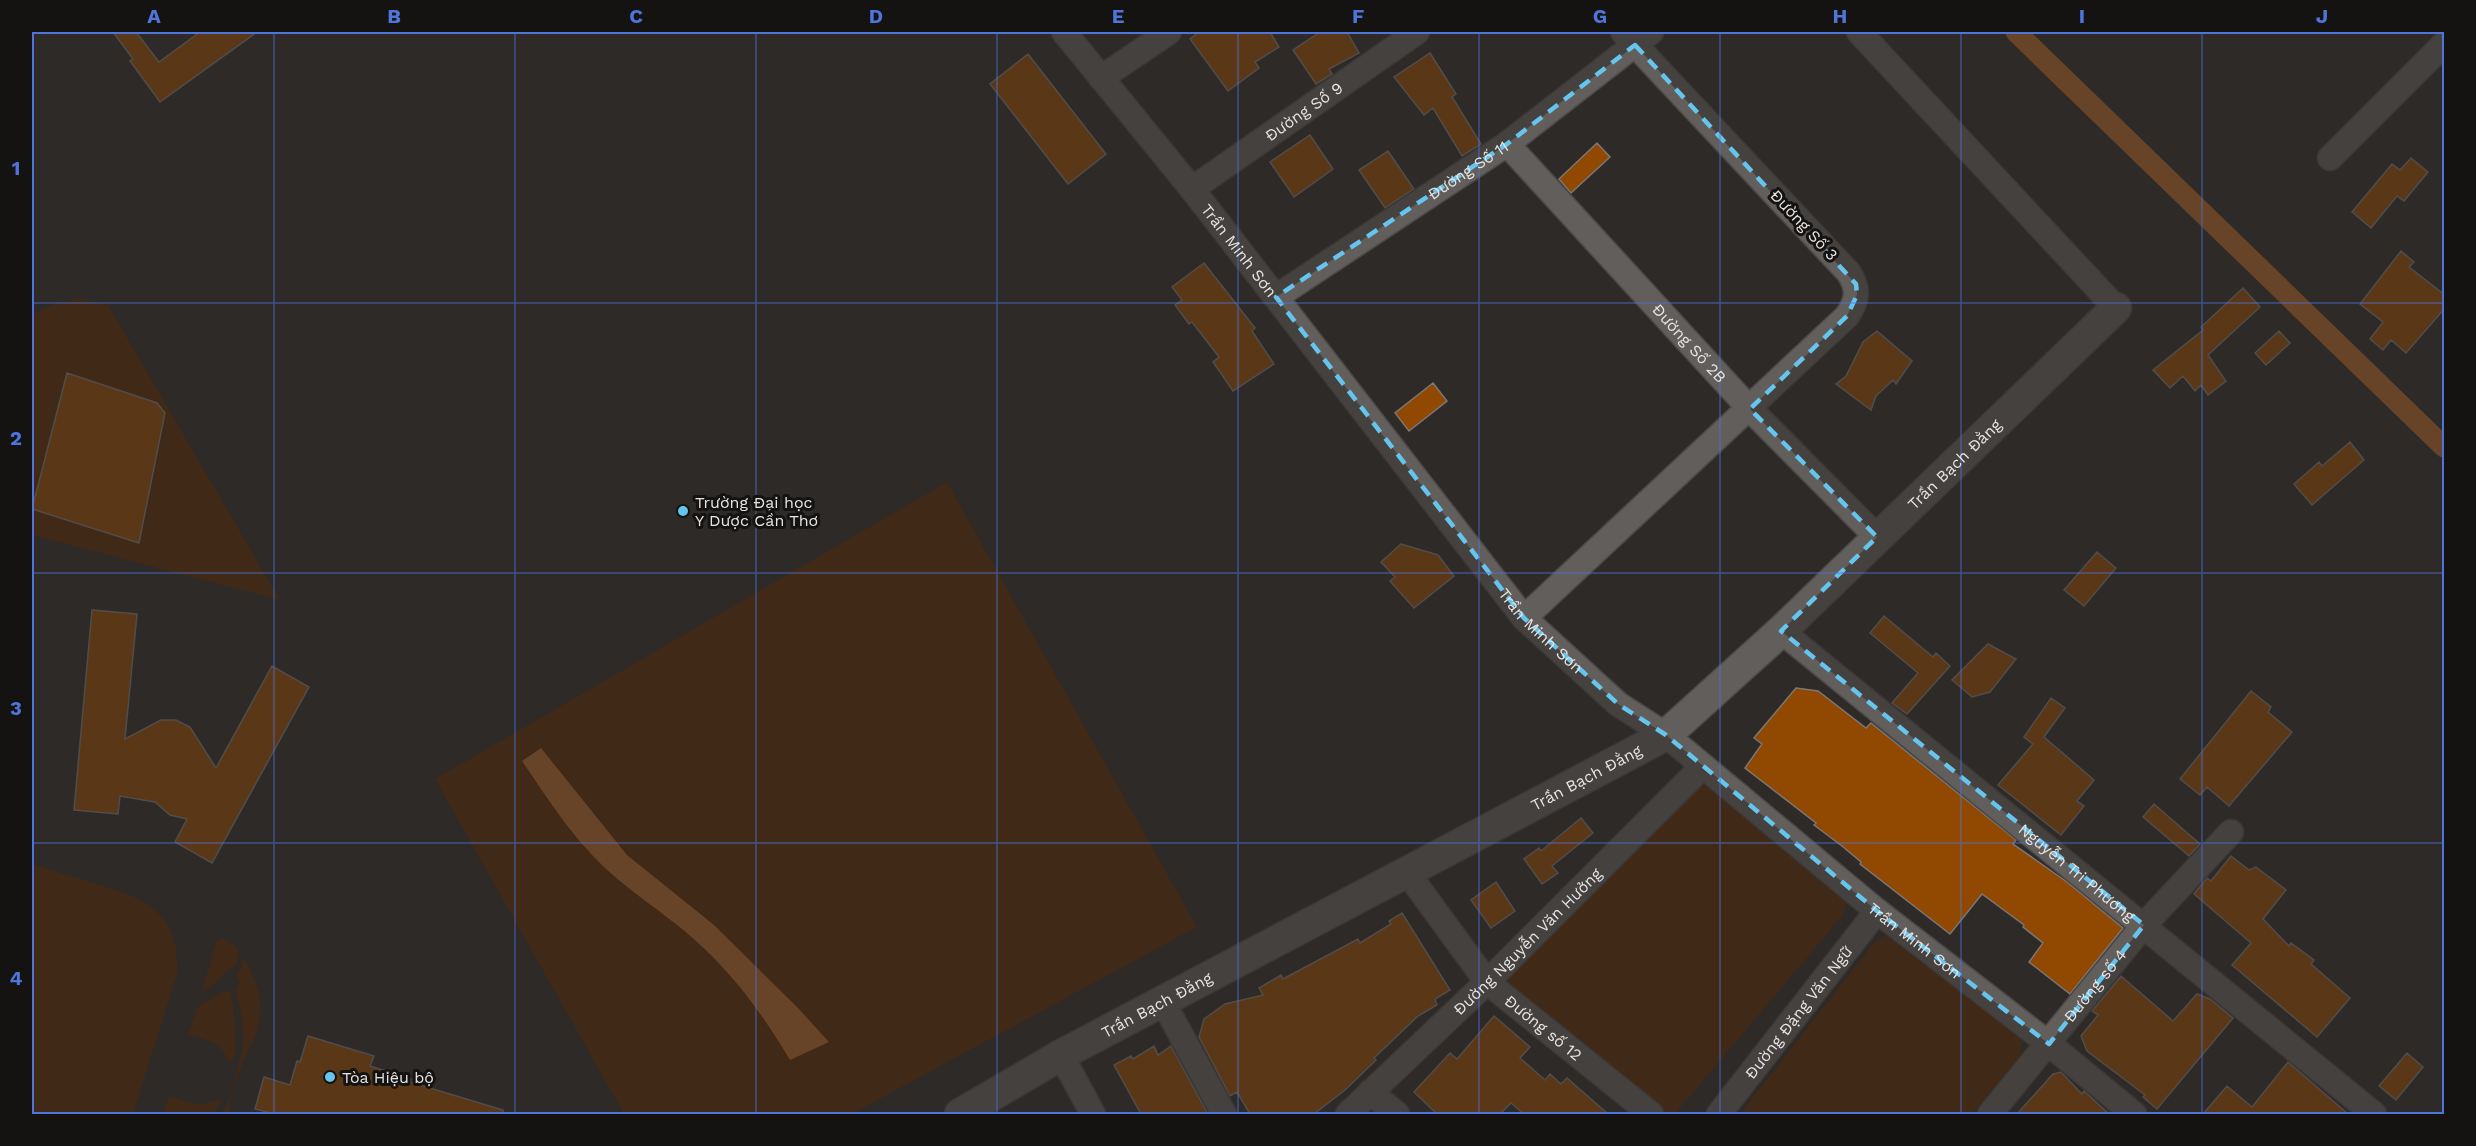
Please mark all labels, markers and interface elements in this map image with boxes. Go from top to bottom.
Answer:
text: A [147,4,161,28]
text: B [387,4,401,28]
text: C [629,4,643,28]
text: D [869,4,883,28]
text: E [1112,4,1124,28]
text: F [1352,4,1364,28]
text: G [1593,4,1607,28]
text: H [1833,4,1847,28]
text: I [2079,4,2085,28]
text: J [2316,4,2328,28]
street label: Đường Số 9 [1261,78,1346,145]
street label: Đường Số 11 [1424,136,1512,204]
text: 1 [12,156,20,180]
street label: Đường Số 3 [1766,186,1842,264]
street label: Trần Minh Sơn [1198,200,1281,300]
street label: Đường Số 2B [1649,300,1730,386]
street label: Trần Bạch Đằng [1904,414,2005,513]
text: 2 [10,426,22,450]
place label: Trường Đại học Y Dược Cần Thơ [695,493,818,530]
marker: Trường Đại học Y Dược Cần Thơ [676,504,690,518]
street label: Trần Minh Sơn [1495,584,1587,677]
text: 3 [10,696,22,720]
street label: Trần Bạch Đằng [1528,740,1645,814]
street label: Nguyễn Tri Phương [2015,819,2140,926]
street label: Đường Nguyễn Văn Hưởng [1449,863,1606,1019]
street label: Trần Minh Sơn [1864,898,1965,982]
street label: Đường Đặng Văn Ngữ [1741,942,1856,1082]
street label: Đường số 4 [2060,945,2130,1026]
text: 4 [10,966,23,990]
street label: Trần Bạch Đằng [1098,967,1215,1042]
street label: Đường số 12 [1501,991,1586,1064]
place label: Tòa Hiệu bộ [342,1068,434,1087]
marker: Tòa Hiệu bộ [323,1070,337,1084]

